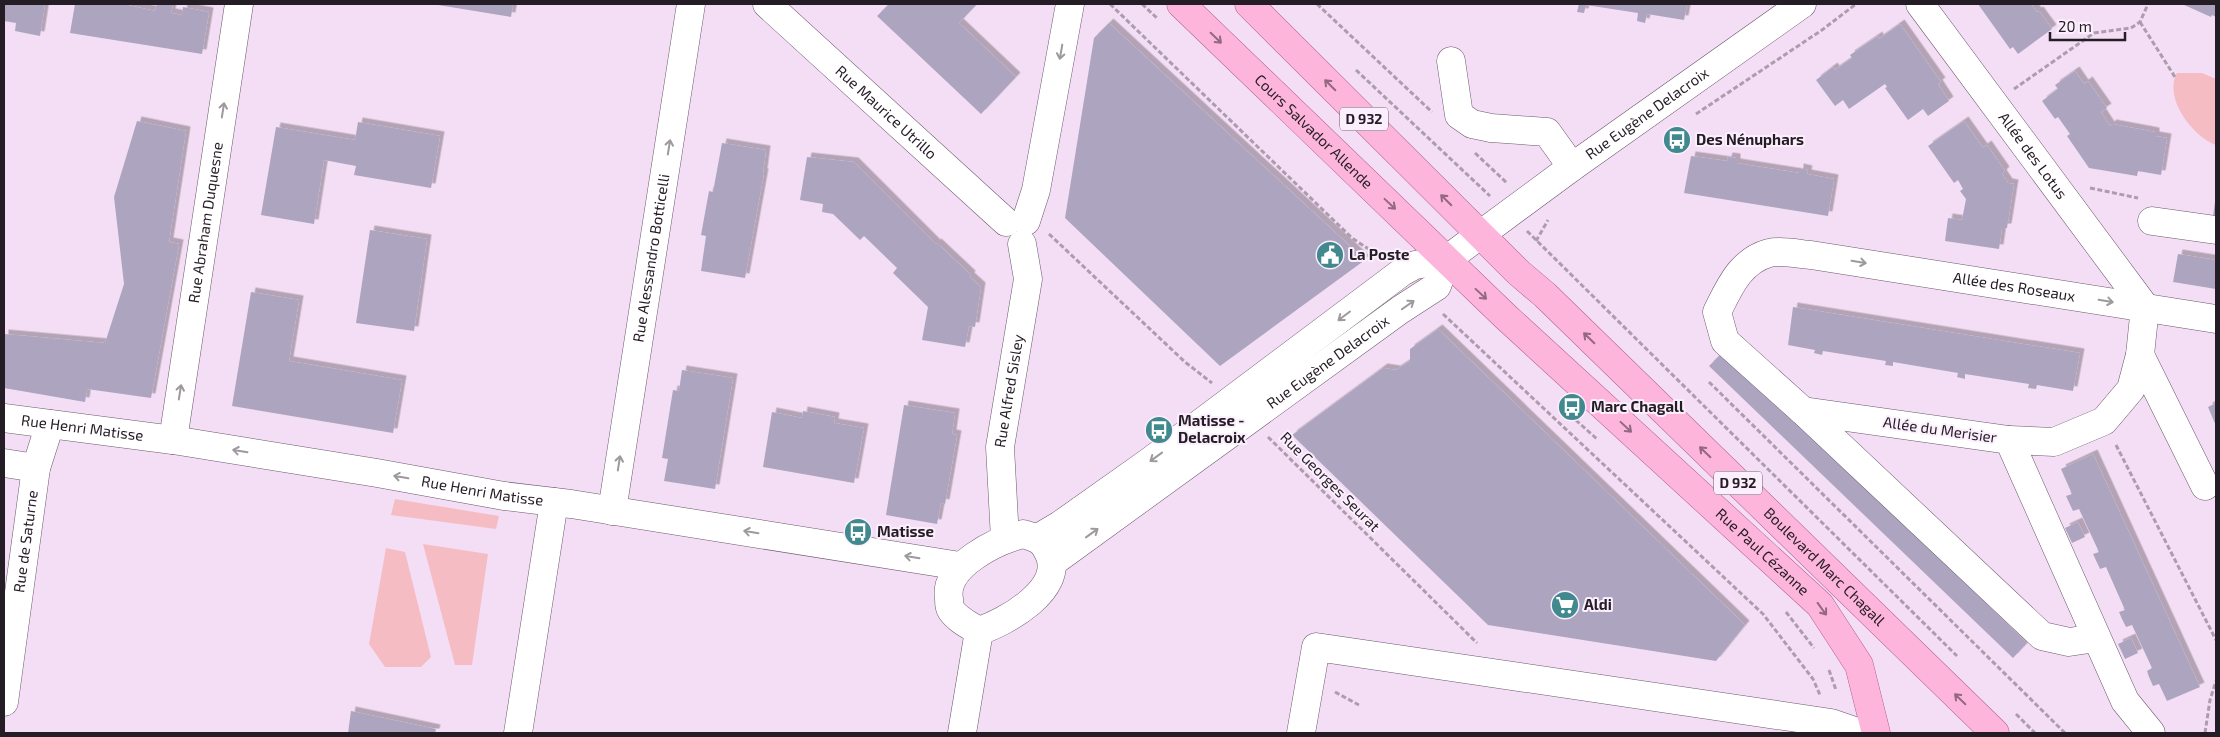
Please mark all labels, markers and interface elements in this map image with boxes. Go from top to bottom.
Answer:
scale bar [2050,10,2125,42]
text: 20 m [2058,17,2092,35]
one-way arrow [1210,31,1222,44]
one-way arrow [1056,43,1066,59]
street label: Rue Maurice Utrillo [832,61,941,162]
street label: Rue Eugène Delacroix [1582,63,1712,163]
street label: Cours Salvador Allende [1251,70,1377,192]
one-way arrow [1324,79,1337,91]
one-way arrow [219,103,229,119]
road number: D 932 [1340,108,1388,130]
street label: Allée des Lotus [1995,108,2072,202]
bus stop icon: Des Nénuphars [1662,125,1692,155]
place label: Des Nénuphars [1696,130,1804,148]
one-way arrow [664,139,674,155]
street label: Rue Abraham Duquesne [184,141,226,304]
street label: Rue Alessandro Botticelli [628,172,672,343]
one-way arrow [1439,194,1452,206]
one-way arrow [1383,198,1396,210]
public building icon: La Poste [1315,240,1345,270]
place label: La Poste [1349,245,1409,263]
one-way arrow [1851,258,1867,268]
street label: Allée des Roseaux [1952,268,2077,305]
one-way arrow [1475,288,1488,300]
one-way arrow [2098,297,2114,307]
one-way arrow [1401,300,1415,310]
street label: Rue Eugène Delacroix [1263,311,1392,412]
one-way arrow [1337,311,1351,321]
one-way arrow [1583,332,1595,344]
street label: Rue Alfred Sisley [990,333,1027,449]
one-way arrow [176,384,186,400]
bus stop icon: Marc Chagall [1557,392,1587,422]
place label: Marc Chagall [1591,397,1684,415]
street label: Rue Henri Matisse [20,410,145,444]
place label: Matisse - Delacroix [1178,411,1246,446]
street label: Allée du Merisier [1882,412,1998,446]
bus stop icon: Matisse - Delacroix [1144,415,1174,445]
one-way arrow [1620,422,1633,433]
street label: Rue Georges Seurat [1277,428,1384,535]
one-way arrow [232,446,248,456]
one-way arrow [1699,446,1712,458]
one-way arrow [1149,452,1163,462]
one-way arrow [615,455,625,471]
street label: Rue Henri Matisse [420,471,544,509]
one-way arrow [393,472,409,481]
road number: D 932 [1714,472,1762,494]
street label: Rue de Saturne [9,489,41,594]
street label: Boulevard Marc Chagall [1761,503,1890,629]
street label: Rue Paul Cézanne [1713,504,1813,599]
bus stop icon: Matisse [843,517,873,547]
place label: Matisse [877,522,934,540]
one-way arrow [744,527,760,537]
one-way arrow [1085,528,1099,538]
one-way arrow [904,552,920,562]
supermarket icon: Aldi [1550,590,1580,620]
place label: Aldi [1584,595,1612,613]
one-way arrow [1817,602,1827,616]
one-way arrow [1954,693,1966,705]

